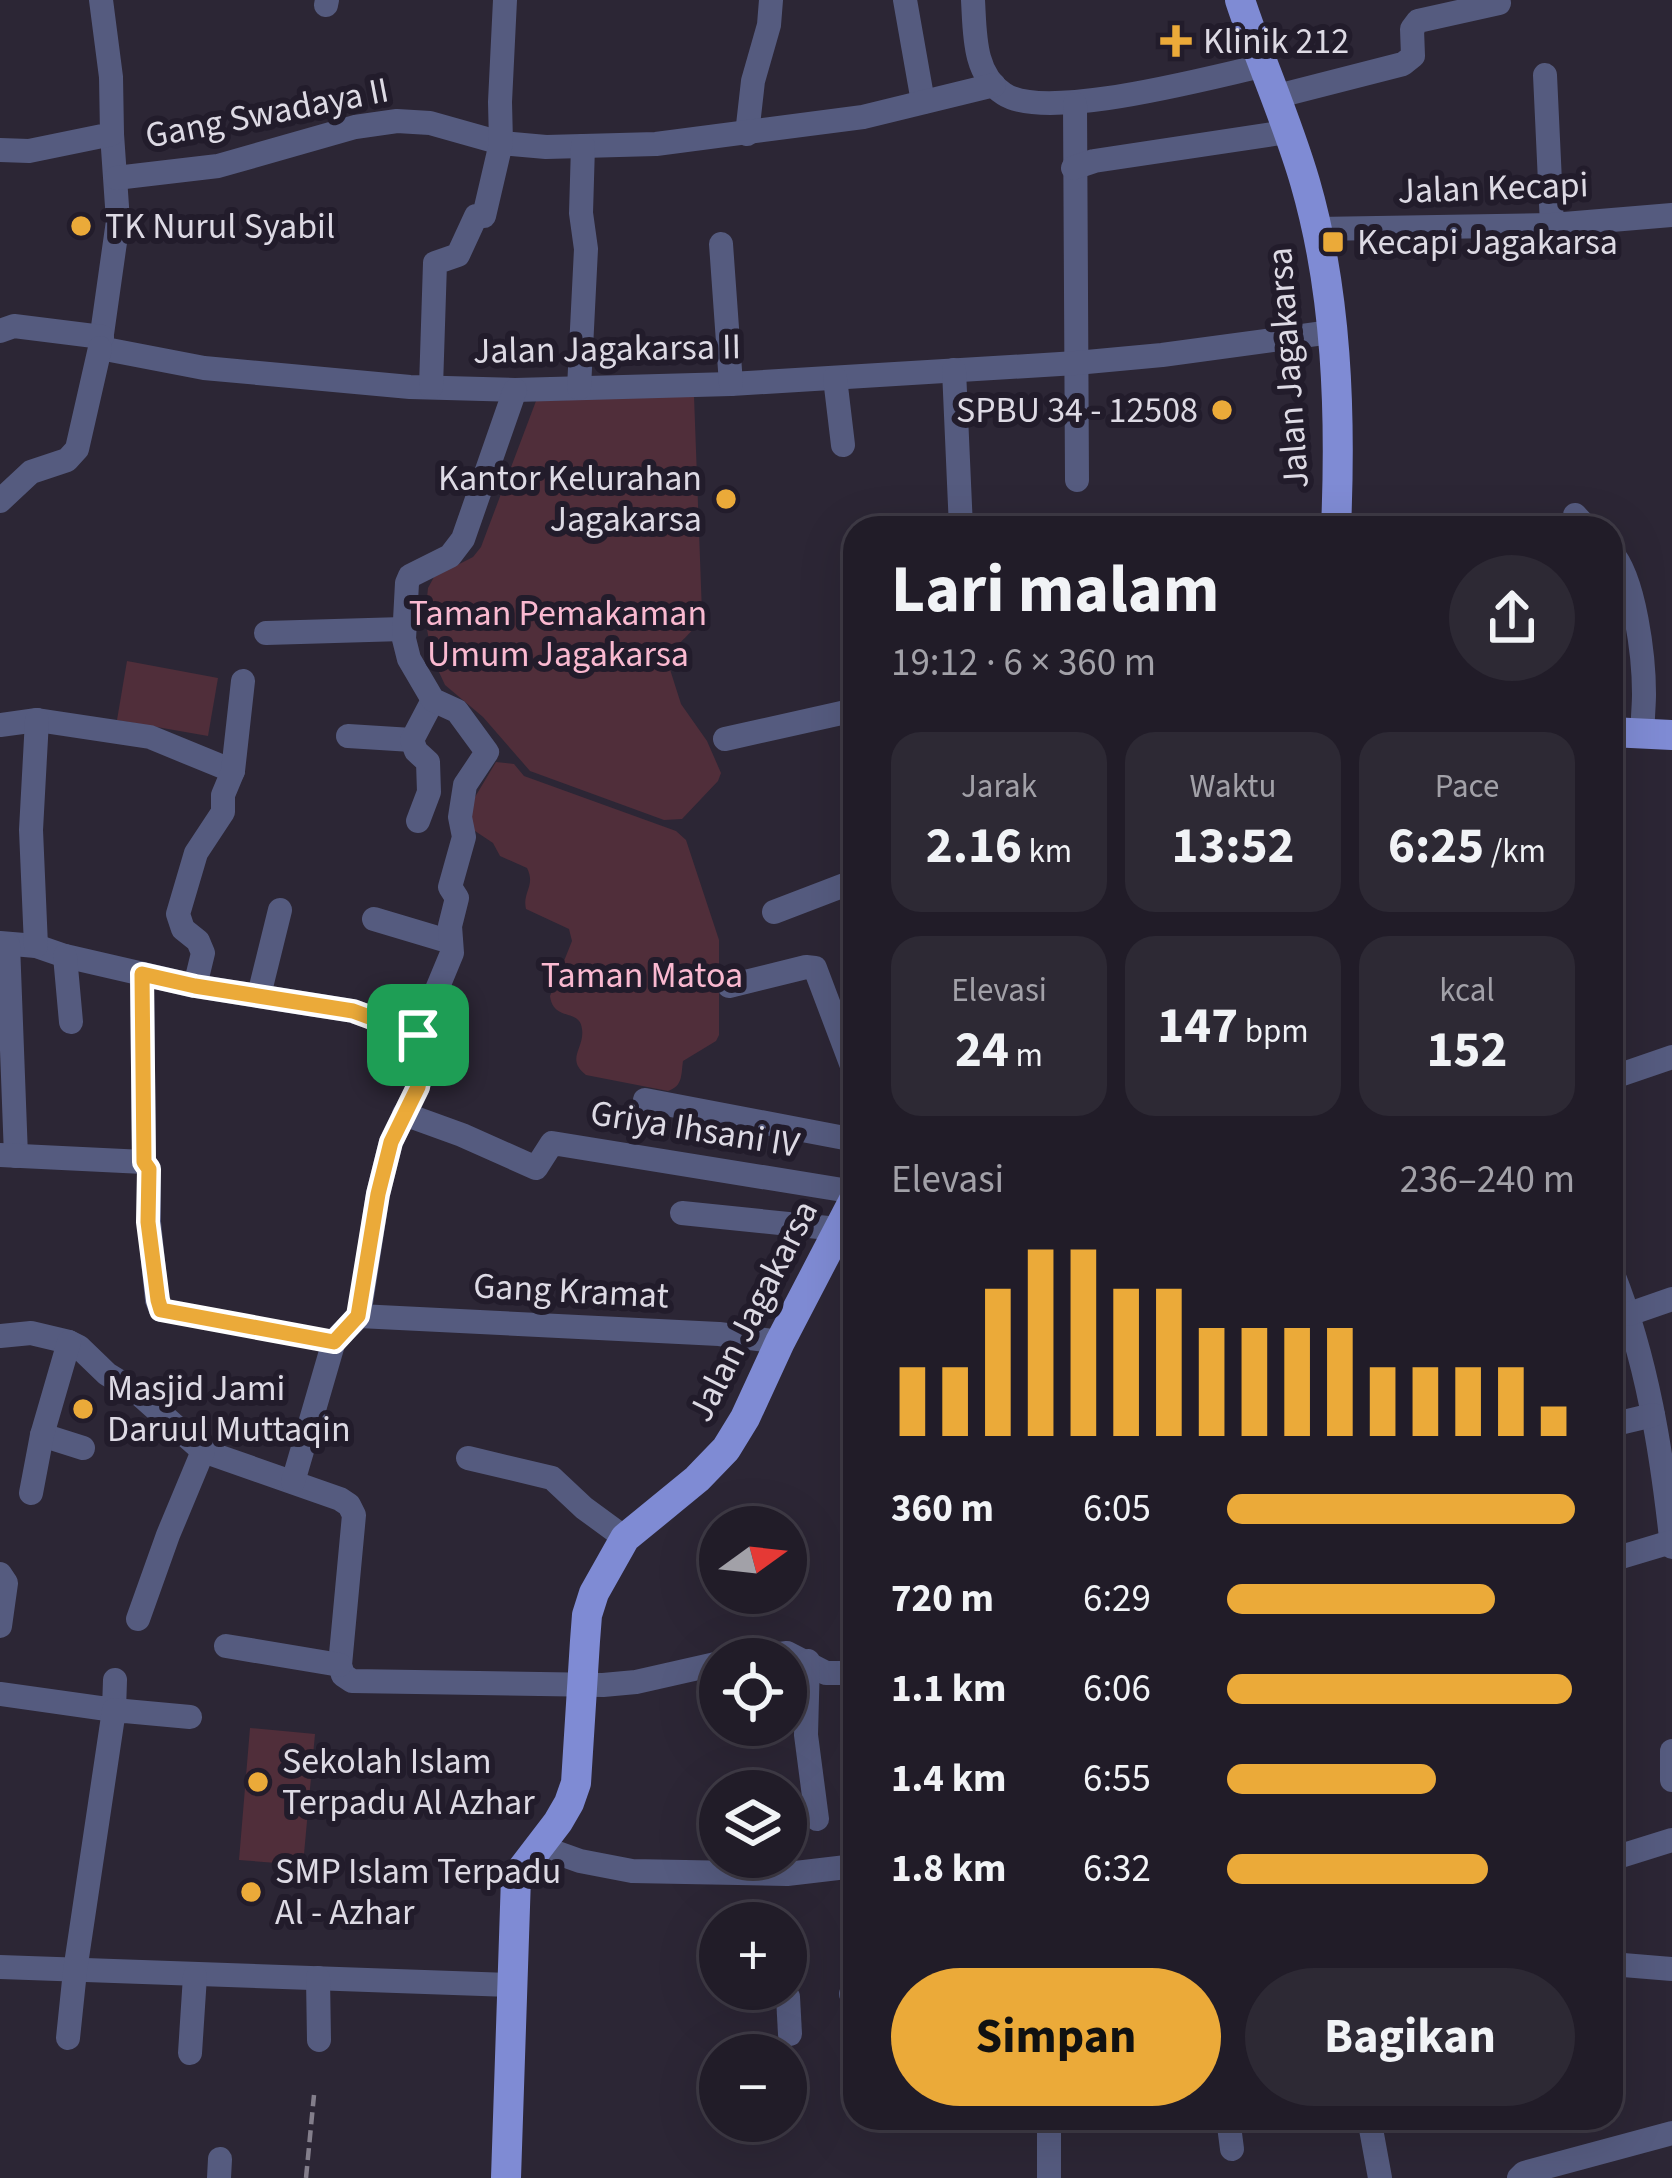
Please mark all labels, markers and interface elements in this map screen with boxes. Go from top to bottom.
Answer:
place label: Klinik 212 [1203,16,1349,67]
marker: Klinik 212 [1160,25,1192,57]
street label: Gang Swadaya II [141,64,393,162]
street label: Jalan Kecapi [1397,159,1589,217]
place label: TK Nurul Syabil [105,201,335,252]
marker: TK Nurul Syabil [68,213,94,239]
place label: Kecapi Jagakarsa [1357,217,1618,268]
marker: Kecapi Jagakarsa [1320,229,1346,255]
street label: Jalan Jagakarsa [1254,246,1322,490]
street label: Jalan Jagakarsa II [473,321,741,377]
place label: SPBU 34 - 12508 [956,385,1198,436]
marker: SPBU 34 - 12508 [1209,397,1235,423]
place label: Kantor Kelurahan Jagakarsa [438,453,702,545]
marker: Kantor Kelurahan Jagakarsa [713,486,739,512]
text: Lari malam [891,543,1219,637]
button: share [1449,555,1575,681]
park label: Taman Pemakaman Umum Jagakarsa [409,588,707,680]
text: 19:12 · 6 × 360 m [891,635,1156,691]
text: Jarak [961,763,1037,810]
text: Waktu [1190,763,1276,810]
text: Pace [1435,763,1499,810]
text: 2.16 [926,810,1022,882]
text: 13:52 [1171,810,1295,882]
text: 6:25 [1388,810,1484,882]
text: km [1022,828,1072,875]
text: /km [1484,828,1546,875]
park label: Taman Matoa [541,950,743,1001]
text: Elevasi [951,967,1047,1014]
text: kcal [1439,967,1495,1014]
pin [367,984,469,1086]
text: 147 [1157,990,1238,1062]
icon: arrive [385,1002,451,1068]
text: bpm [1238,1008,1309,1055]
text: 24 [955,1014,1009,1086]
text: 152 [1427,1014,1507,1086]
text: m [1009,1032,1043,1079]
street label: Griya Ihsani IV [587,1087,804,1171]
text: Elevasi [891,1152,1004,1208]
text: 236–240 m [1400,1152,1575,1208]
street label: Jalan Jagakarsa [675,1192,831,1430]
street label: Gang Kramat [472,1260,670,1322]
place label: Masjid Jami Daruul Muttaqin [107,1363,351,1455]
marker: Masjid Jami Daruul Muttaqin [70,1396,96,1422]
text: 360 m [891,1481,994,1537]
text: 6:05 [1083,1481,1151,1537]
north arrow [699,1506,807,1614]
map controls [699,1506,807,2142]
text: 720 m [891,1571,994,1627]
text: 6:29 [1083,1571,1151,1627]
button: locate [699,1638,807,1746]
text: 1.1 km [891,1661,1006,1717]
text: 6:06 [1083,1661,1151,1717]
place label: Sekolah Islam Terpadu Al Azhar [282,1736,535,1828]
text: 1.4 km [891,1751,1006,1807]
text: 6:55 [1083,1751,1151,1807]
marker: Sekolah Islam Terpadu Al Azhar [245,1769,271,1795]
button: layers [699,1770,807,1878]
text: 1.8 km [891,1841,1006,1897]
text: 6:32 [1083,1841,1151,1897]
place label: SMP Islam Terpadu Al - Azhar [275,1846,561,1938]
marker: SMP Islam Terpadu Al - Azhar [238,1879,264,1905]
button: + [699,1902,807,2010]
button: Simpan [891,1968,1221,2106]
button: Bagikan [1245,1968,1575,2106]
button: − [699,2034,807,2142]

